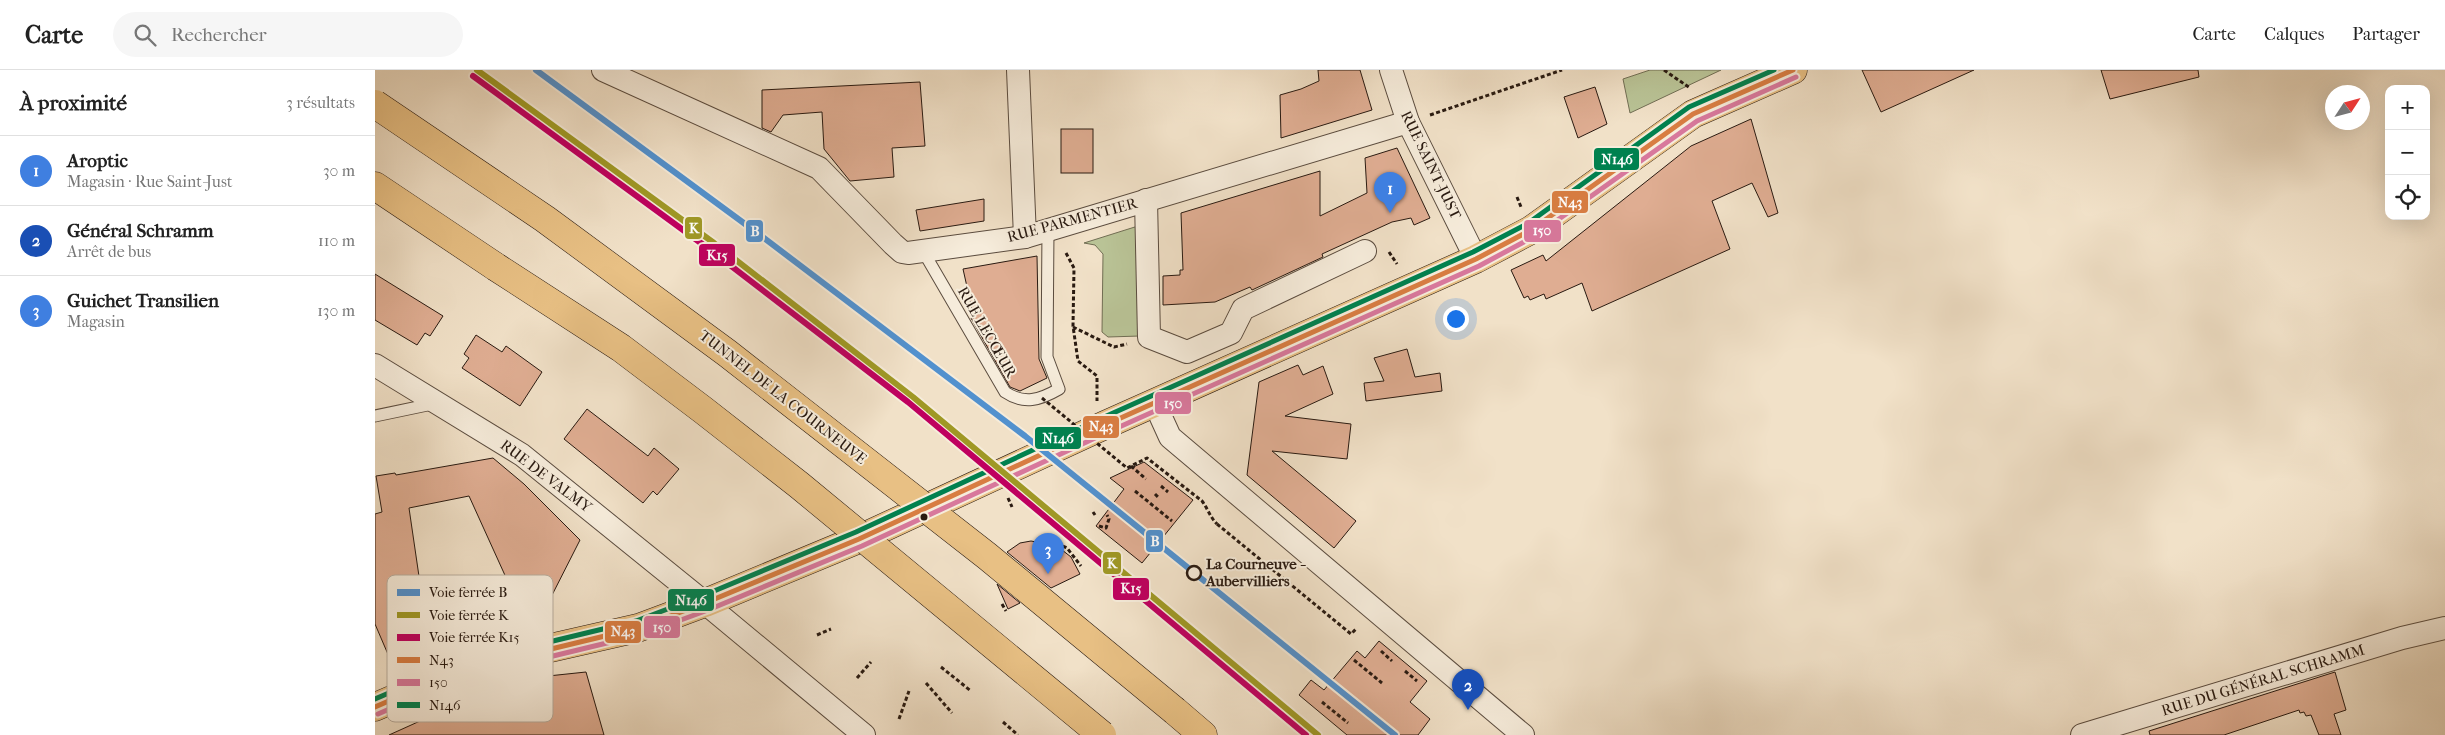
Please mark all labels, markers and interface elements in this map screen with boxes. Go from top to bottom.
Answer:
search box [113,12,463,57]
text: Carte [25,21,83,49]
icon: search [131,21,159,49]
text: Rechercher [171,24,267,46]
text: Carte [2193,24,2236,45]
text: Calques [2264,24,2324,45]
text: Partager [2352,24,2420,45]
north arrow [2325,85,2370,130]
map controls [2385,85,2430,220]
button: + [2385,85,2430,130]
text: À proximité [20,91,127,115]
text: 3 résultats [286,93,355,112]
street label: RUE SAINT-JUST [1397,108,1465,223]
button: − [2385,130,2430,175]
line badge: N146 [1593,147,1640,171]
text: Aroptic [67,150,128,172]
text: N146 [1601,151,1633,168]
text: 1 [33,161,39,180]
text: 30 m [323,161,355,180]
text: Magasin · Rue Saint-Just [67,172,233,191]
pin: 1 [1374,172,1406,213]
button: locate [2385,175,2430,220]
line badge: N43 [1551,190,1589,214]
street label: RUE PARMENTIER [1005,194,1140,246]
text: N43 [1558,194,1583,211]
line badge: K [684,216,703,240]
line badge: B [745,219,764,243]
line badge: 150 [1523,219,1562,243]
text: Général Schramm [67,220,214,242]
text: K [689,220,700,237]
text: 150 [1533,222,1552,239]
text: B [750,223,760,240]
text: 2 [32,231,40,250]
text: 110 m [318,231,355,250]
text: Arrêt de bus [67,242,151,261]
line badge: K15 [698,243,736,267]
text: K15 [706,247,728,264]
street label: RUE LECŒUR [954,283,1021,382]
text: Guichet Transilien [67,290,219,312]
text: 3 [33,301,39,320]
text: 130 m [317,301,355,320]
your location [1443,306,1469,332]
text: Magasin [67,312,125,331]
street label: TUNNEL DE LA COURNEUVE [696,326,870,468]
line badge: 150 [1154,391,1192,415]
text: 150 [1164,395,1183,412]
line badge: N43 [1082,415,1120,439]
text: N43 [1089,418,1114,435]
line badge: N146 [1034,426,1082,450]
text: N146 [1042,430,1074,447]
street label: RUE DE VALMY [497,436,596,517]
unlabelled marker [919,512,929,522]
line badge: B [1145,529,1164,553]
pin: 3 [1032,533,1064,574]
text: B [1150,533,1160,550]
line badge: K [1102,551,1122,575]
text: K [1107,555,1118,572]
place label: La Courneuve - Aubervilliers [1205,555,1306,590]
marker: La Courneuve - Aubervilliers [1186,565,1202,581]
legend [387,575,553,722]
line badge: K15 [1112,577,1150,601]
text: K15 [1120,580,1142,597]
text: Voie ferrée B [428,584,507,601]
line badge: N146 [667,588,715,612]
text: N146 [675,592,707,609]
text: Voie ferrée K [428,607,509,624]
line badge: 150 [643,615,681,639]
text: 150 [653,619,672,636]
line badge: N43 [604,620,642,644]
text: N43 [611,623,636,640]
text: Voie ferrée K15 [428,629,519,646]
street label: RUE DU GÉNÉRAL SCHRAMM [2159,640,2367,720]
text: N43 [429,652,454,669]
pin: 2 [1452,669,1484,710]
text: 150 [429,674,448,691]
text: N146 [429,697,461,714]

